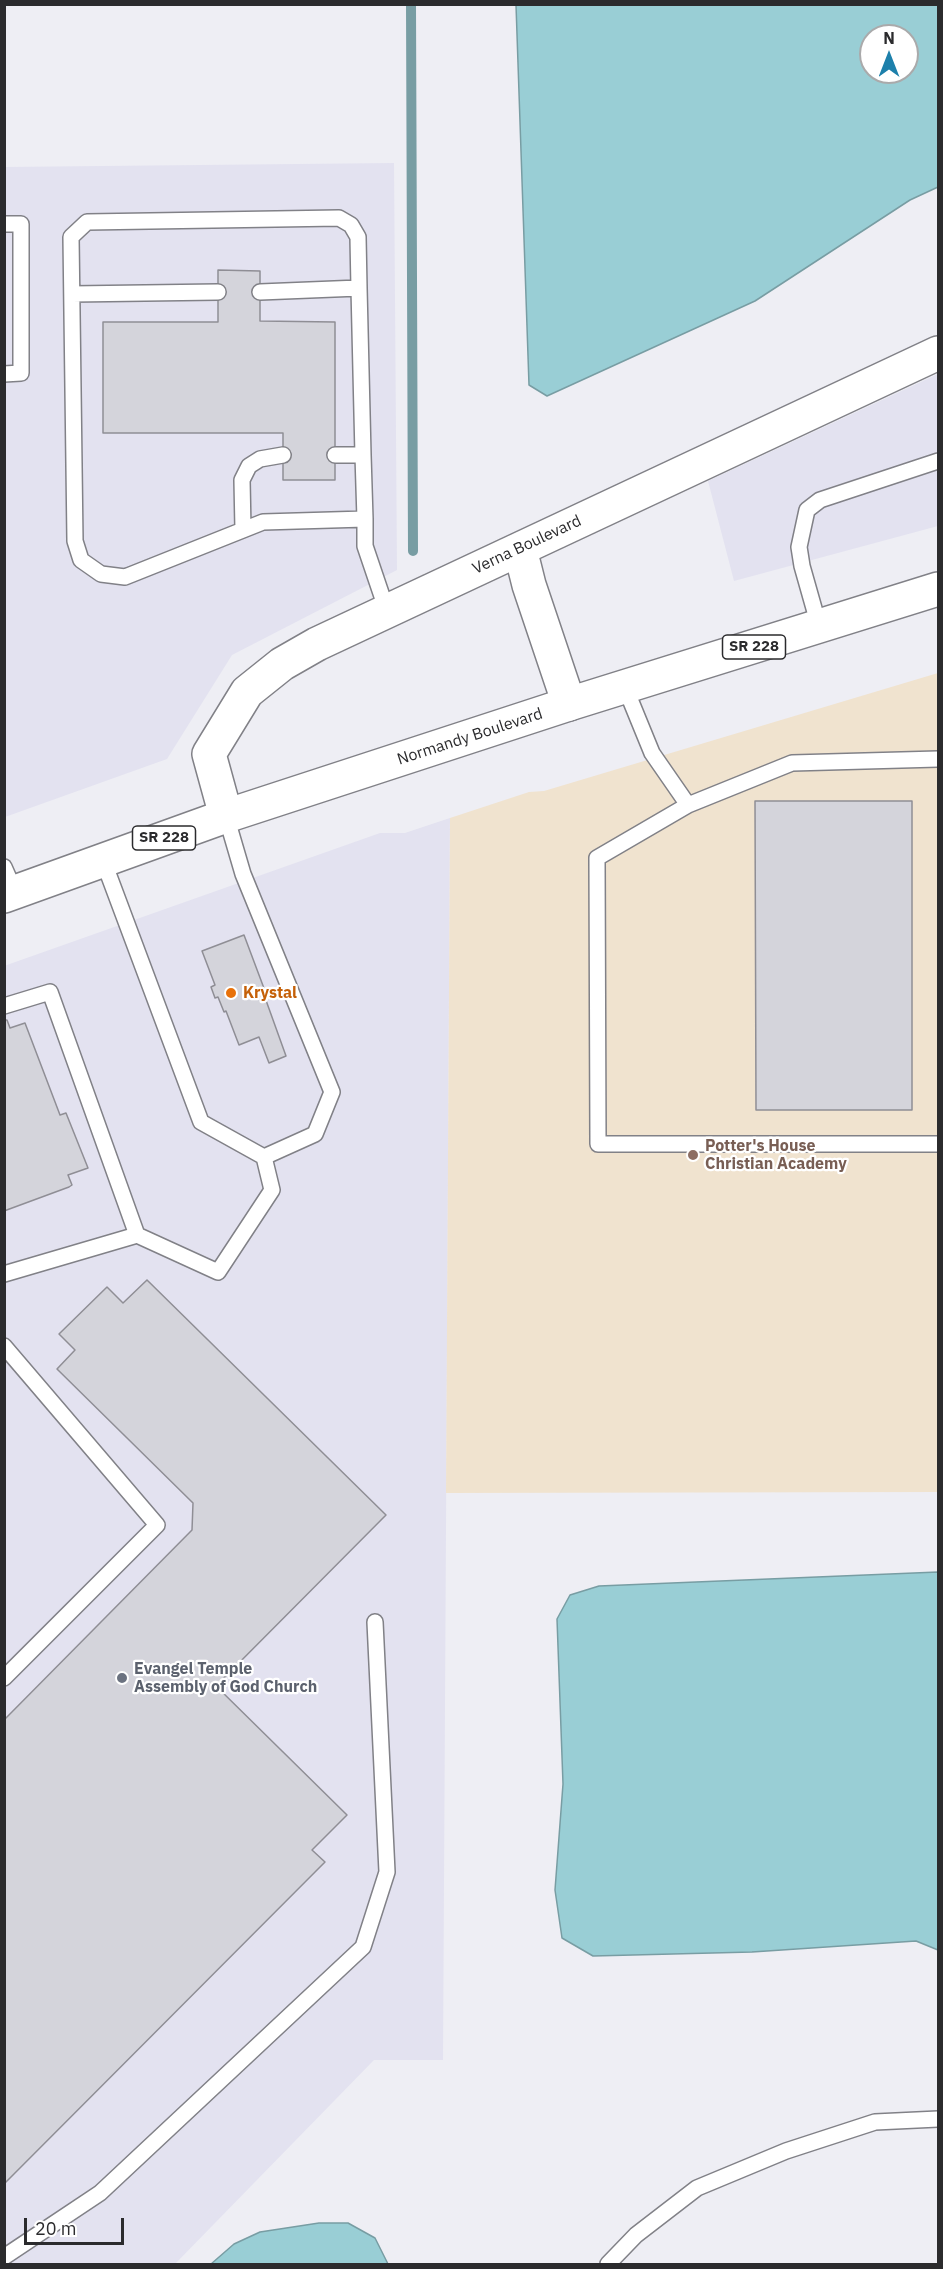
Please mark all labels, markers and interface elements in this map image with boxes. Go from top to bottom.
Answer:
north arrow [859,24,919,84]
text: N [883,28,895,48]
street label: Verna Boulevard [469,511,585,579]
road number: SR 228 [722,635,786,659]
street label: Normandy Boulevard [395,704,545,770]
road number: SR 228 [132,826,195,850]
place label: Krystal [243,983,297,1003]
marker: Krystal [224,986,238,1000]
place label: Potter's House Christian Academy [705,1136,847,1174]
marker: Potter's House Christian Academy [686,1148,700,1162]
place label: Evangel Temple Assembly of God Church [134,1659,317,1697]
marker: Evangel Temple Assembly of God Church [115,1671,129,1685]
scale bar [27,2206,128,2244]
text: 20 m [35,2217,77,2240]

